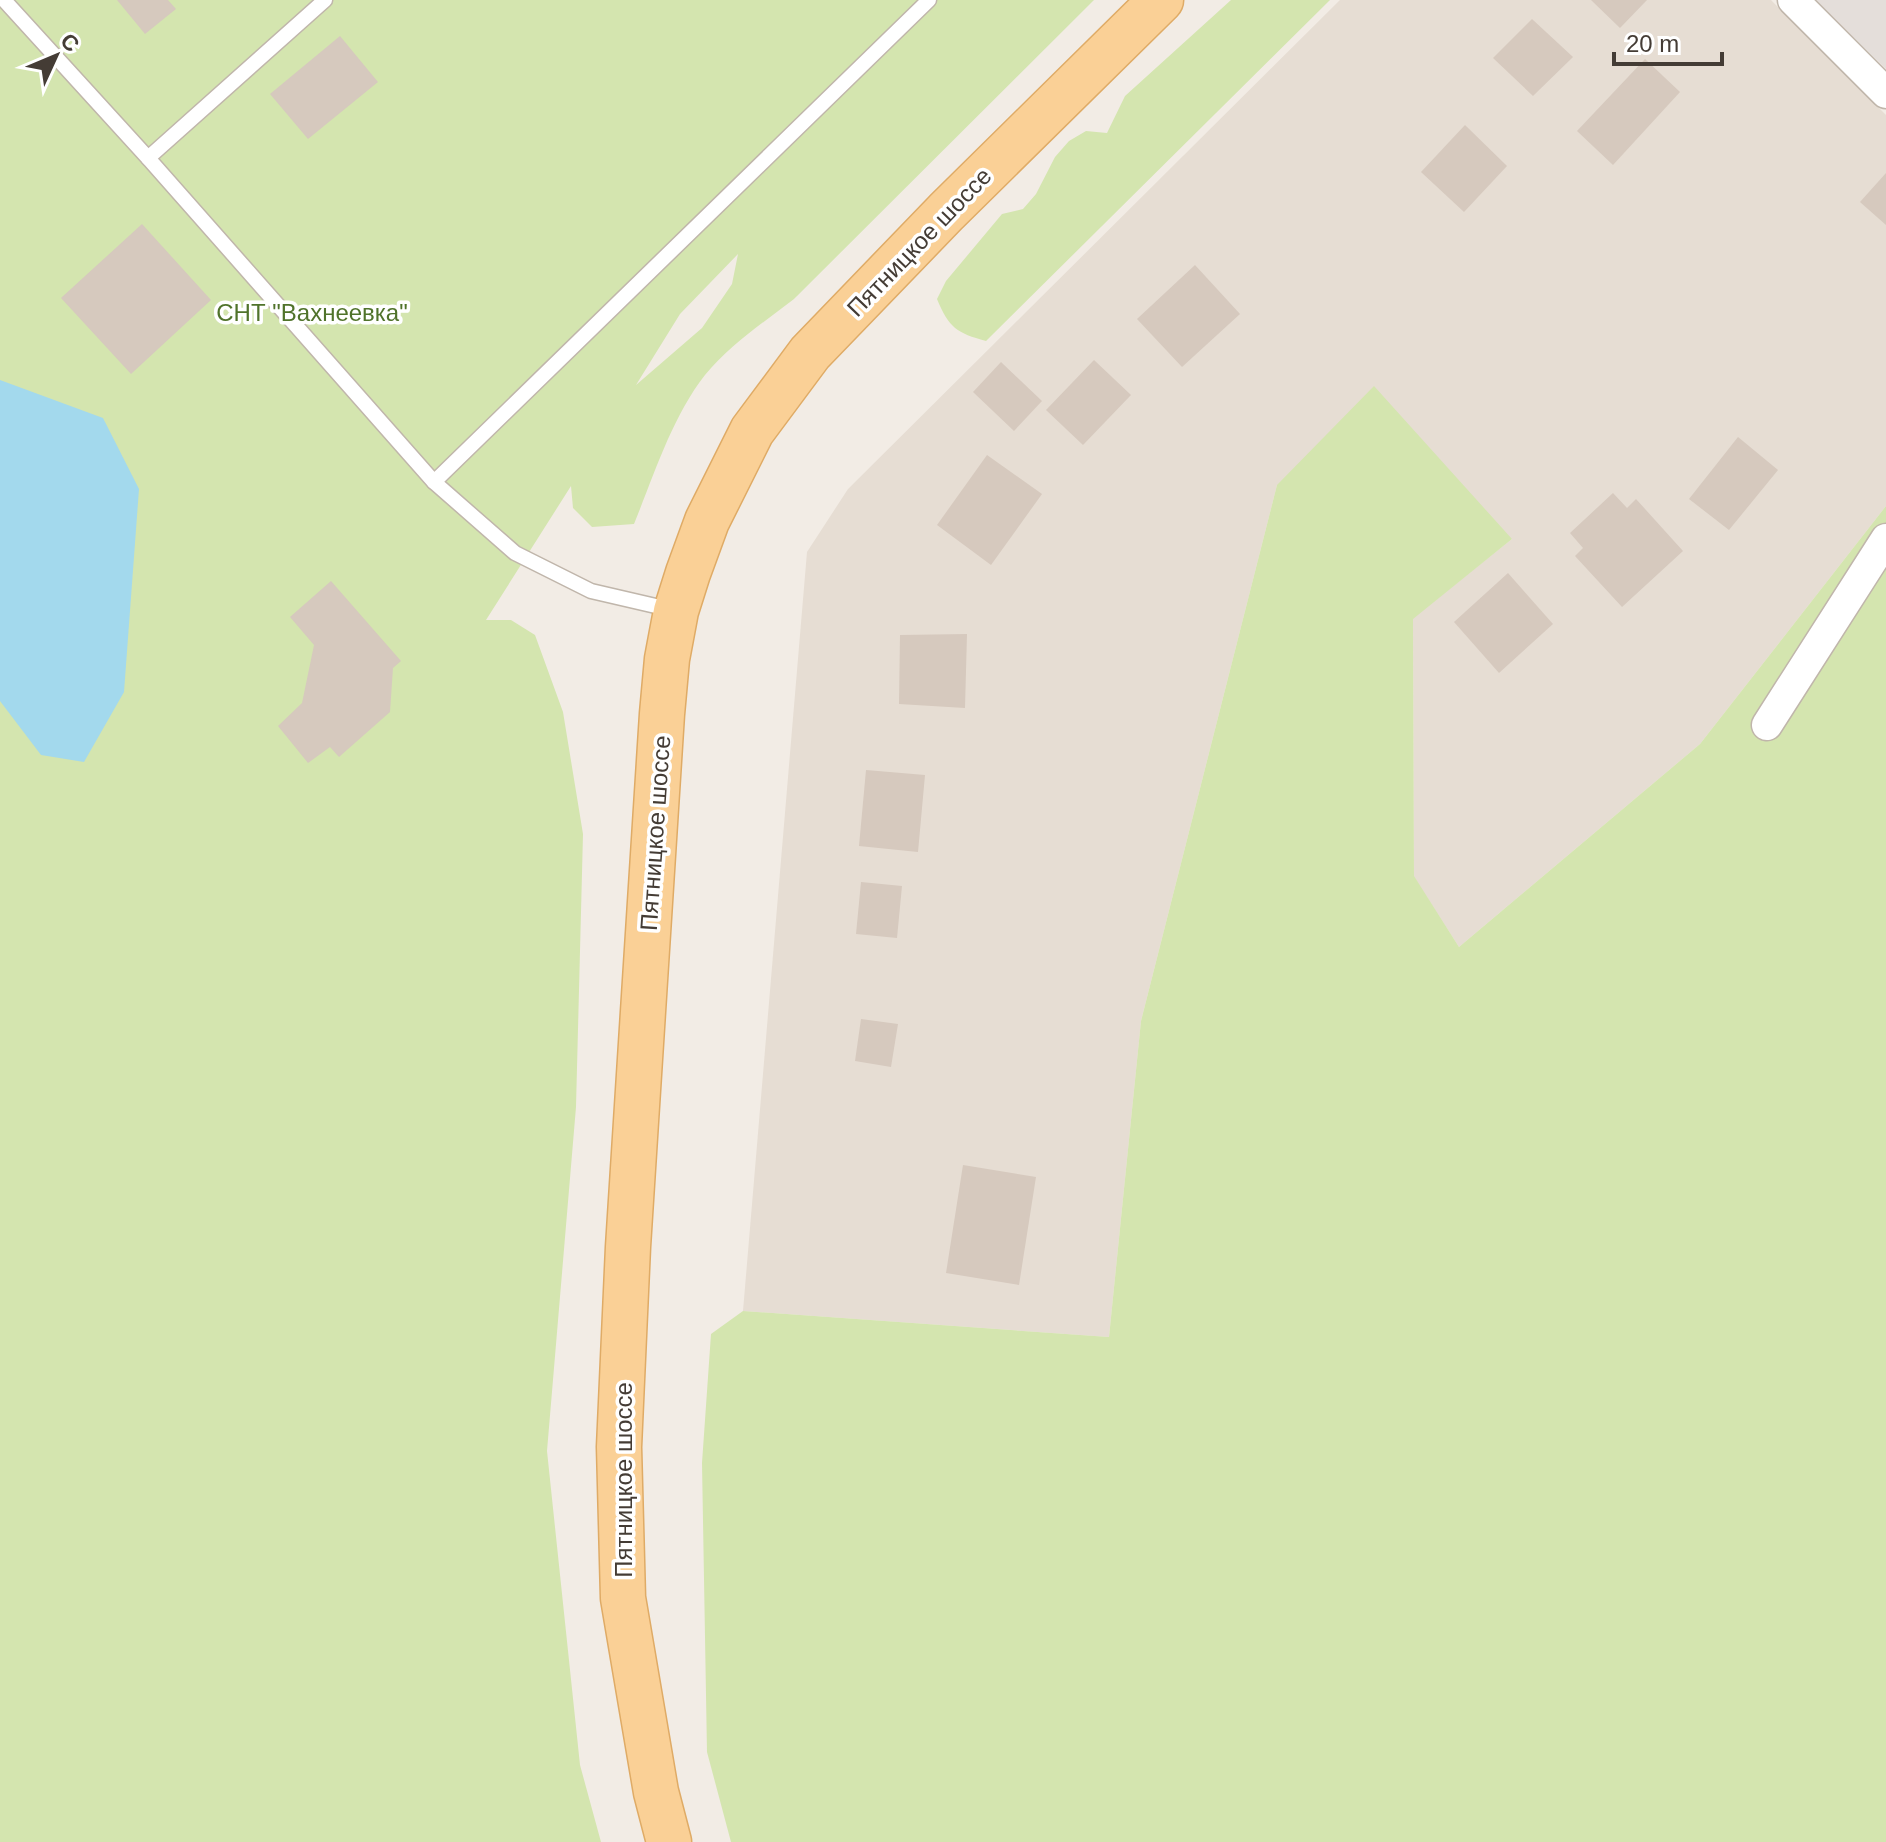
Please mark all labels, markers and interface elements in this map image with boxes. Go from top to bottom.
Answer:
north arrow [16,16,96,96]
scale bar [1614,16,1722,66]
text: С [56,28,85,57]
text: 20 m [1626,30,1679,57]
street label: Пятницкое шоссе [841,162,997,322]
park label: СНТ "Вахнеевка" [216,299,408,326]
street label: Пятницкое шоссе [635,734,675,932]
street label: Пятницкое шоссе [610,1382,637,1578]

